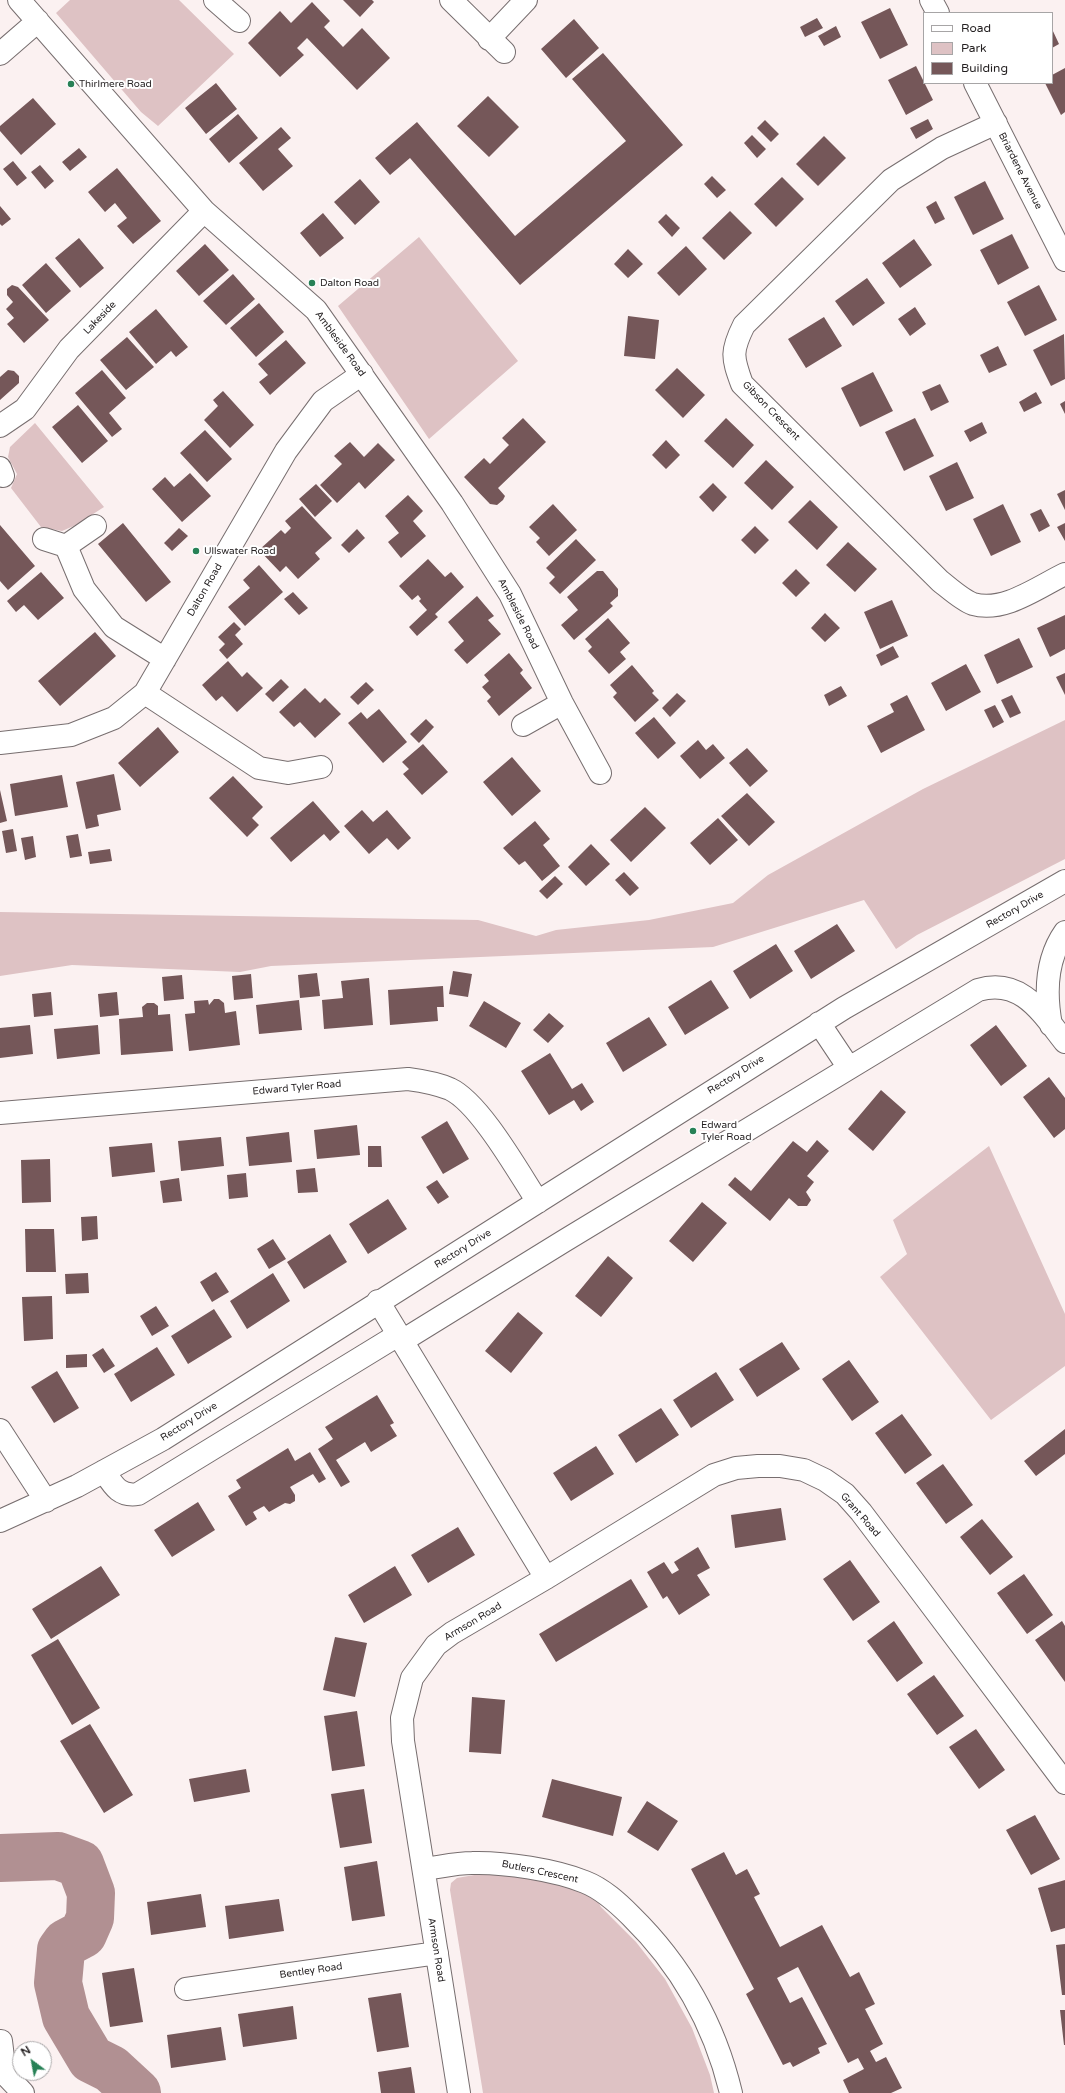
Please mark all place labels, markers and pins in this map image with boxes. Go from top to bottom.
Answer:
place label: Thirlmere Road [79,78,152,90]
marker: Thirlmere Road [66,79,76,89]
place label: Dalton Road [320,277,379,289]
marker: Dalton Road [307,278,317,288]
place label: Ullswater Road [204,545,276,557]
marker: Ullswater Road [191,546,201,556]
place label: Edward Tyler Road [701,1119,751,1142]
marker: Edward Tyler Road [688,1126,698,1136]

